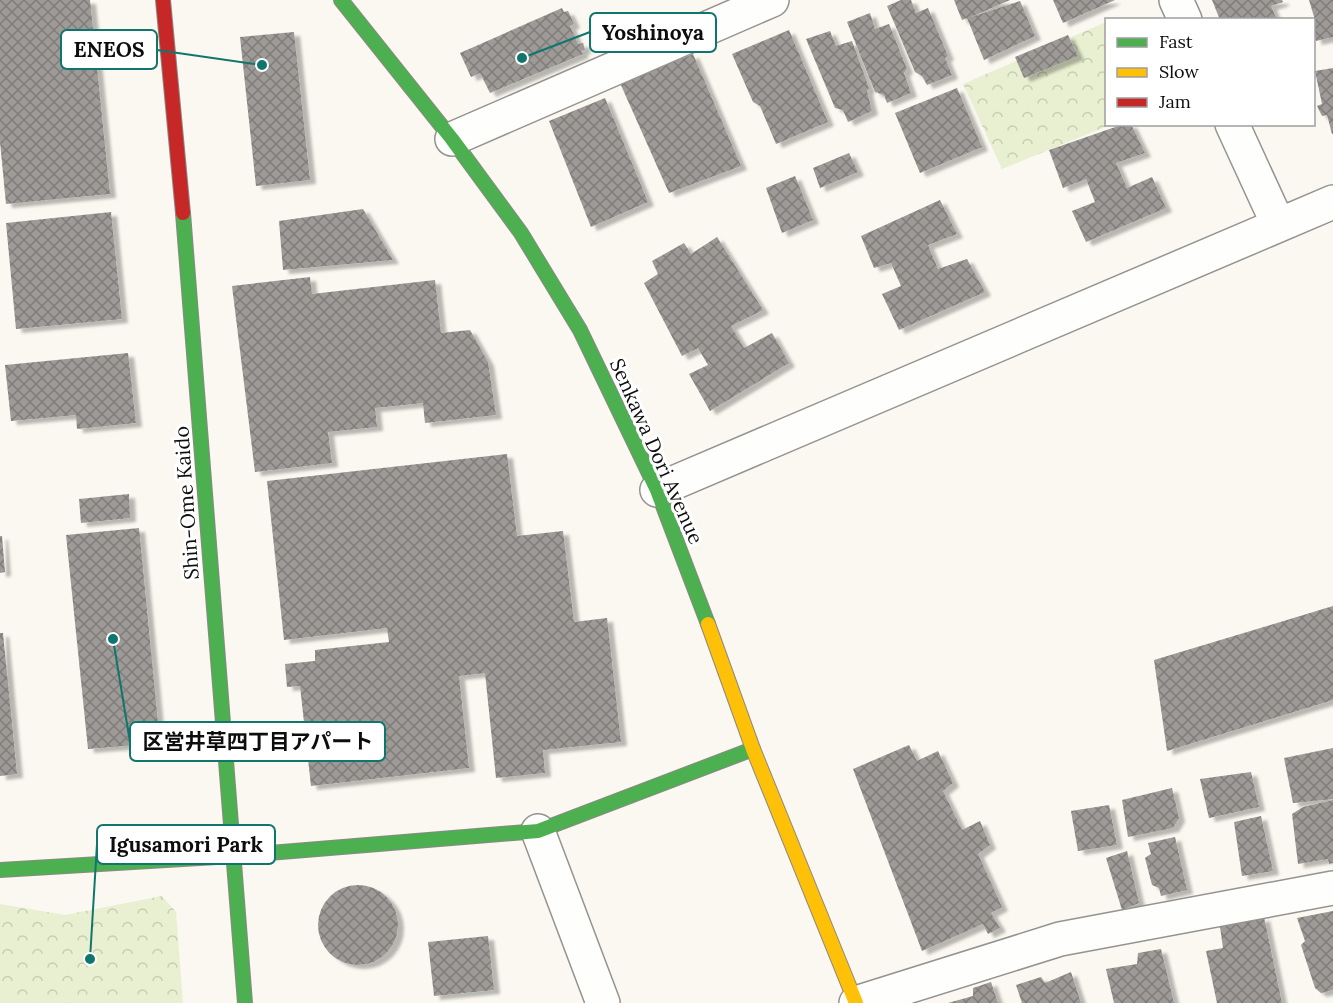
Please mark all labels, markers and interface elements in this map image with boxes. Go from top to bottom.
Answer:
callout: Yoshinoya [590,13,716,52]
legend [1105,18,1315,126]
text: Yoshinoya [602,19,704,46]
callout: ENEOS [61,30,157,69]
text: Fast [1159,30,1193,53]
text: ENEOS [73,36,145,63]
text: Slow [1159,60,1199,83]
text: Jam [1158,90,1191,113]
street label: Senkawa Dori Avenue [605,354,709,548]
street label: Shin-Ome Kaido [168,425,204,581]
callout: 区営井草四丁目アパート [130,722,385,761]
text: 区営井草四丁目アパート [143,728,373,755]
callout: Igusamori Park [97,825,275,864]
text: Igusamori Park [109,831,263,858]

